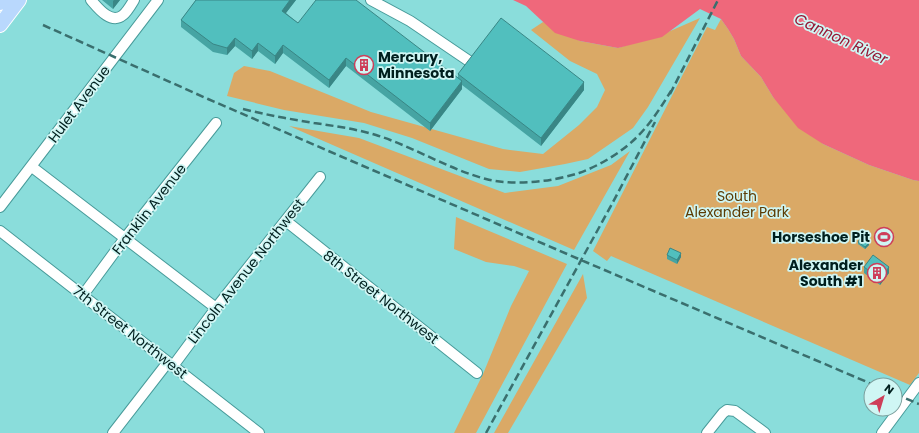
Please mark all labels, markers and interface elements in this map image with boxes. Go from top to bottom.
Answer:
water label: Cannon River [791,8,892,70]
place label: Mercury, Minnesota [378,47,454,83]
building icon: Mercury, Minnesota [353,54,375,76]
street label: Hulet Avenue [43,61,115,147]
street label: Franklin Avenue [107,159,191,259]
park label: South Alexander Park [685,186,790,222]
street label: Lincoln Avenue Northwest [183,194,309,348]
sports icon: Horseshoe Pit [873,226,895,248]
place label: Horseshoe Pit [772,227,870,247]
street label: 8th Street Northwest [319,245,443,349]
place label: Alexander South #1 [789,255,863,291]
building icon: Alexander South #1 [866,262,888,284]
street label: 7th Street Northwest [68,281,192,383]
north arrow [863,377,903,417]
text: N [881,380,897,398]

